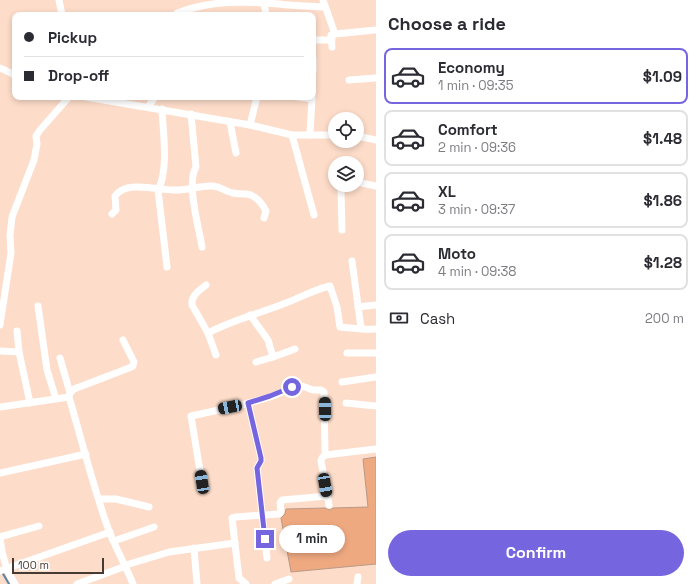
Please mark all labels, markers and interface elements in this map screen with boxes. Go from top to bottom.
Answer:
text: Choose a ride [388,12,506,35]
text: Pickup [48,28,97,47]
icon: car [390,58,426,94]
text: Economy [438,58,505,77]
text: Drop-off [48,66,109,85]
text: $1.09 [643,67,682,86]
text: 1 min · 09:35 [438,77,513,94]
map controls [328,112,364,192]
button: locate [328,112,364,148]
icon: car [390,120,426,156]
text: Comfort [438,120,498,139]
text: $1.48 [643,129,682,148]
text: 2 min · 09:36 [438,139,516,156]
button: layers [328,156,364,192]
icon: car [390,182,426,218]
text: XL [438,182,456,201]
text: $1.86 [643,191,682,210]
text: 3 min · 09:37 [438,201,515,218]
icon: car [390,244,426,280]
text: Moto [438,244,476,263]
text: $1.28 [644,253,682,272]
text: 4 min · 09:38 [438,263,516,280]
icon: cash [388,307,410,329]
text: Cash [420,309,455,328]
text: 200 m [645,310,684,327]
route start [283,378,301,396]
car [319,397,331,421]
car [217,399,243,415]
car [194,469,210,495]
car [317,472,333,498]
callout: 1 min [279,525,345,553]
route end [256,530,274,548]
text: 1 min [296,530,328,547]
button: Confirm [388,530,684,576]
scale bar [12,556,104,575]
text: 100 m [18,558,49,572]

